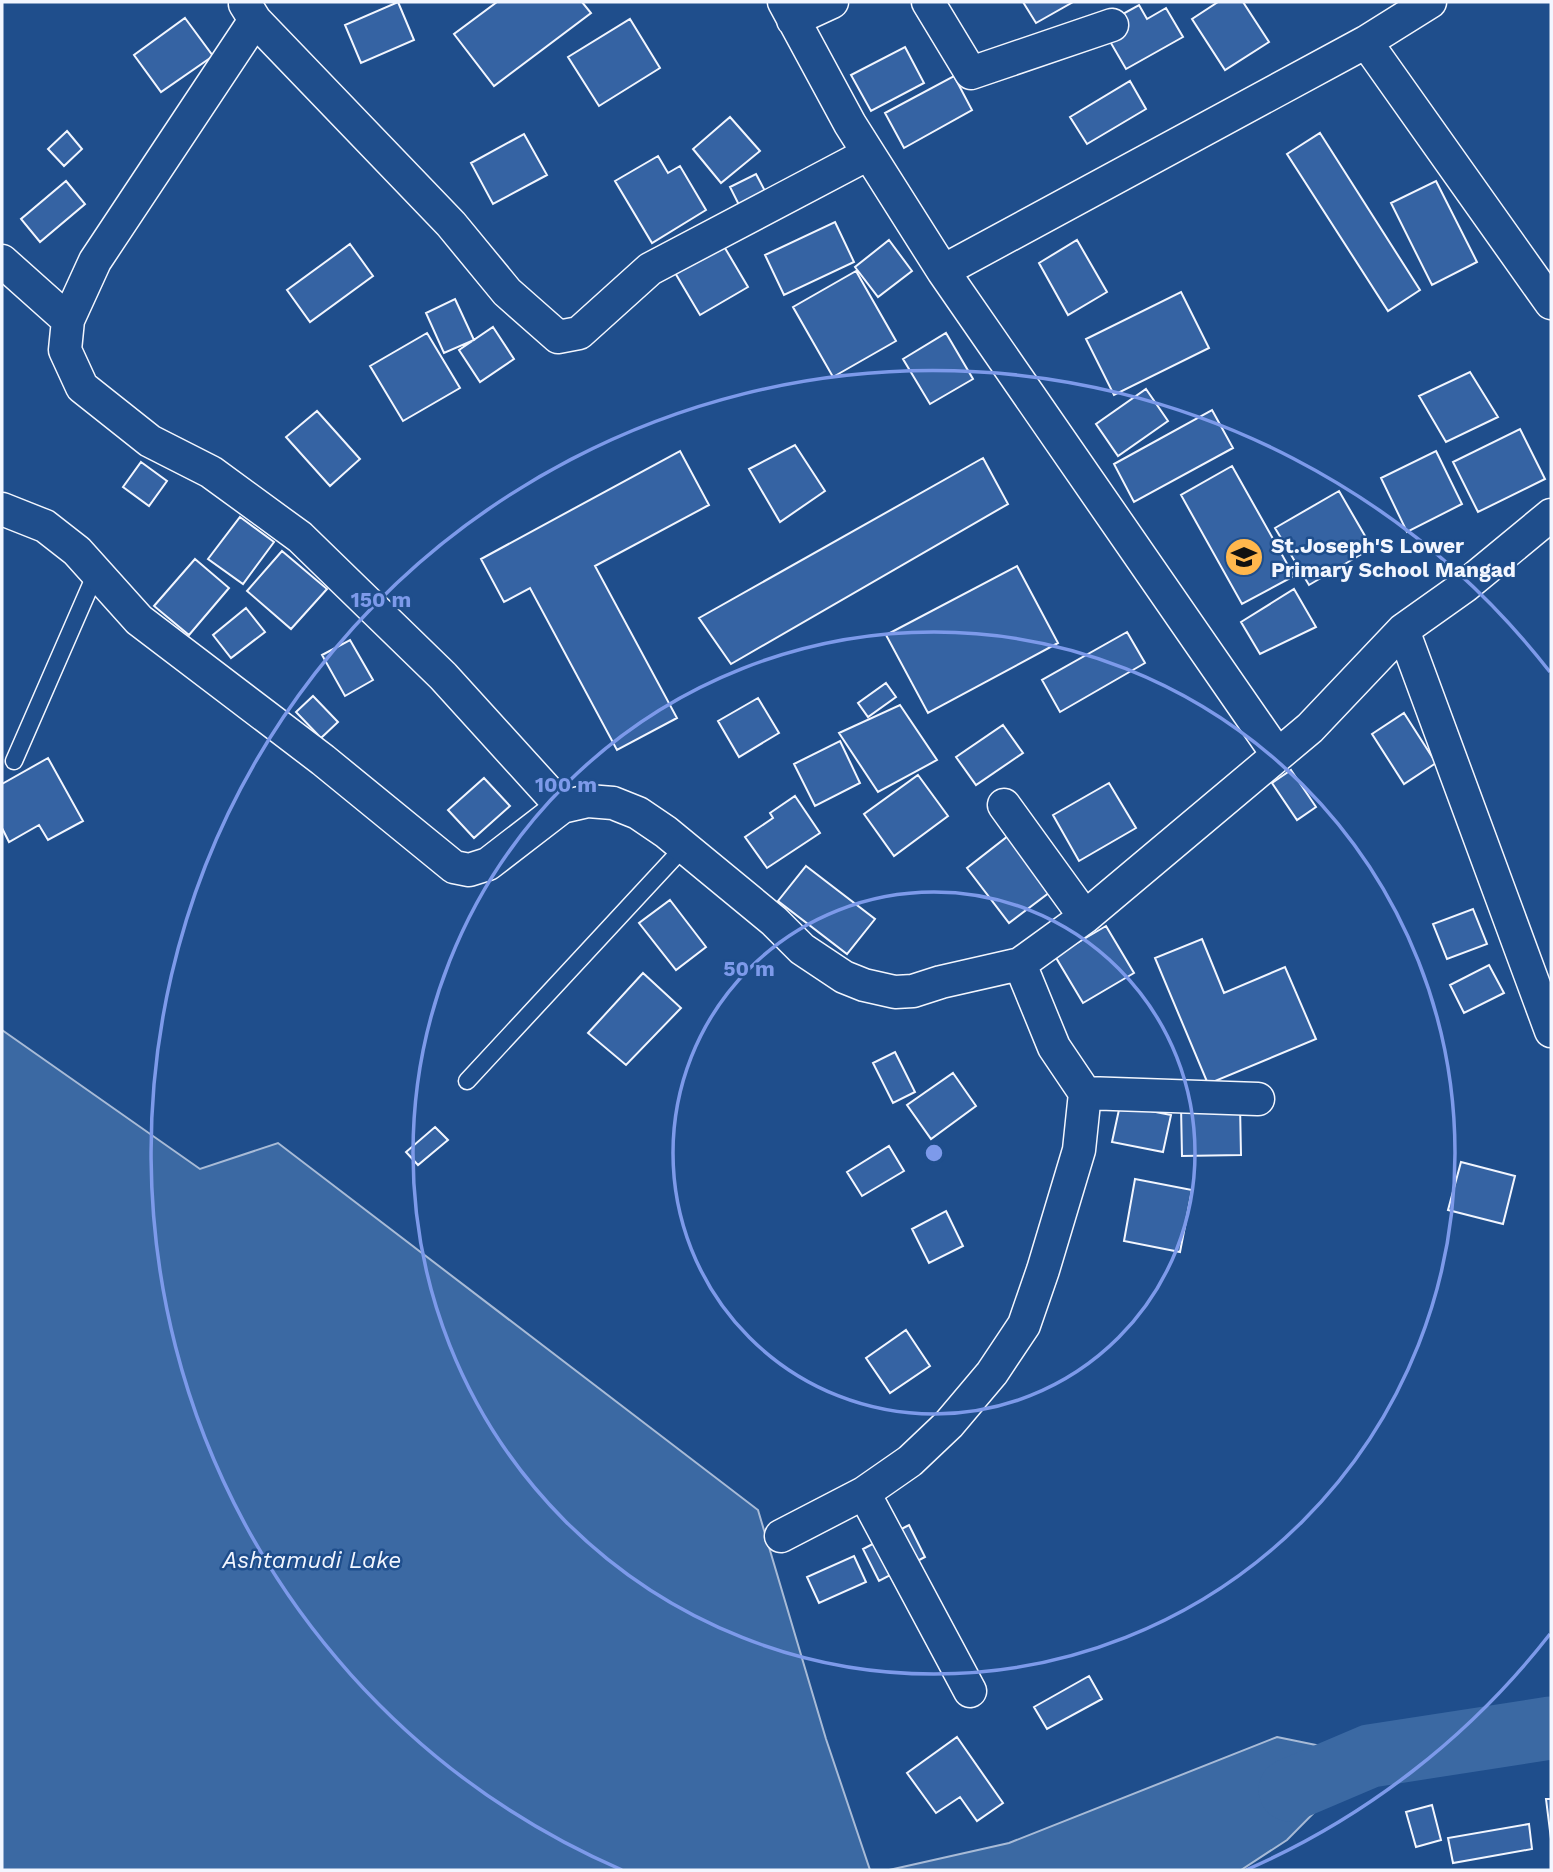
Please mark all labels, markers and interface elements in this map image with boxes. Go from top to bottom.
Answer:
place label: St.Joseph'S Lower Primary School Mangad [1271,533,1516,582]
school or university icon: St.Joseph'S Lower Primary School Mangad [1223,536,1265,578]
text: 150 m [351,587,411,612]
text: 100 m [535,772,597,797]
text: 50 m [723,956,775,981]
centre of rings [922,1141,946,1165]
water label: Ashtamudi Lake [222,1547,401,1574]

